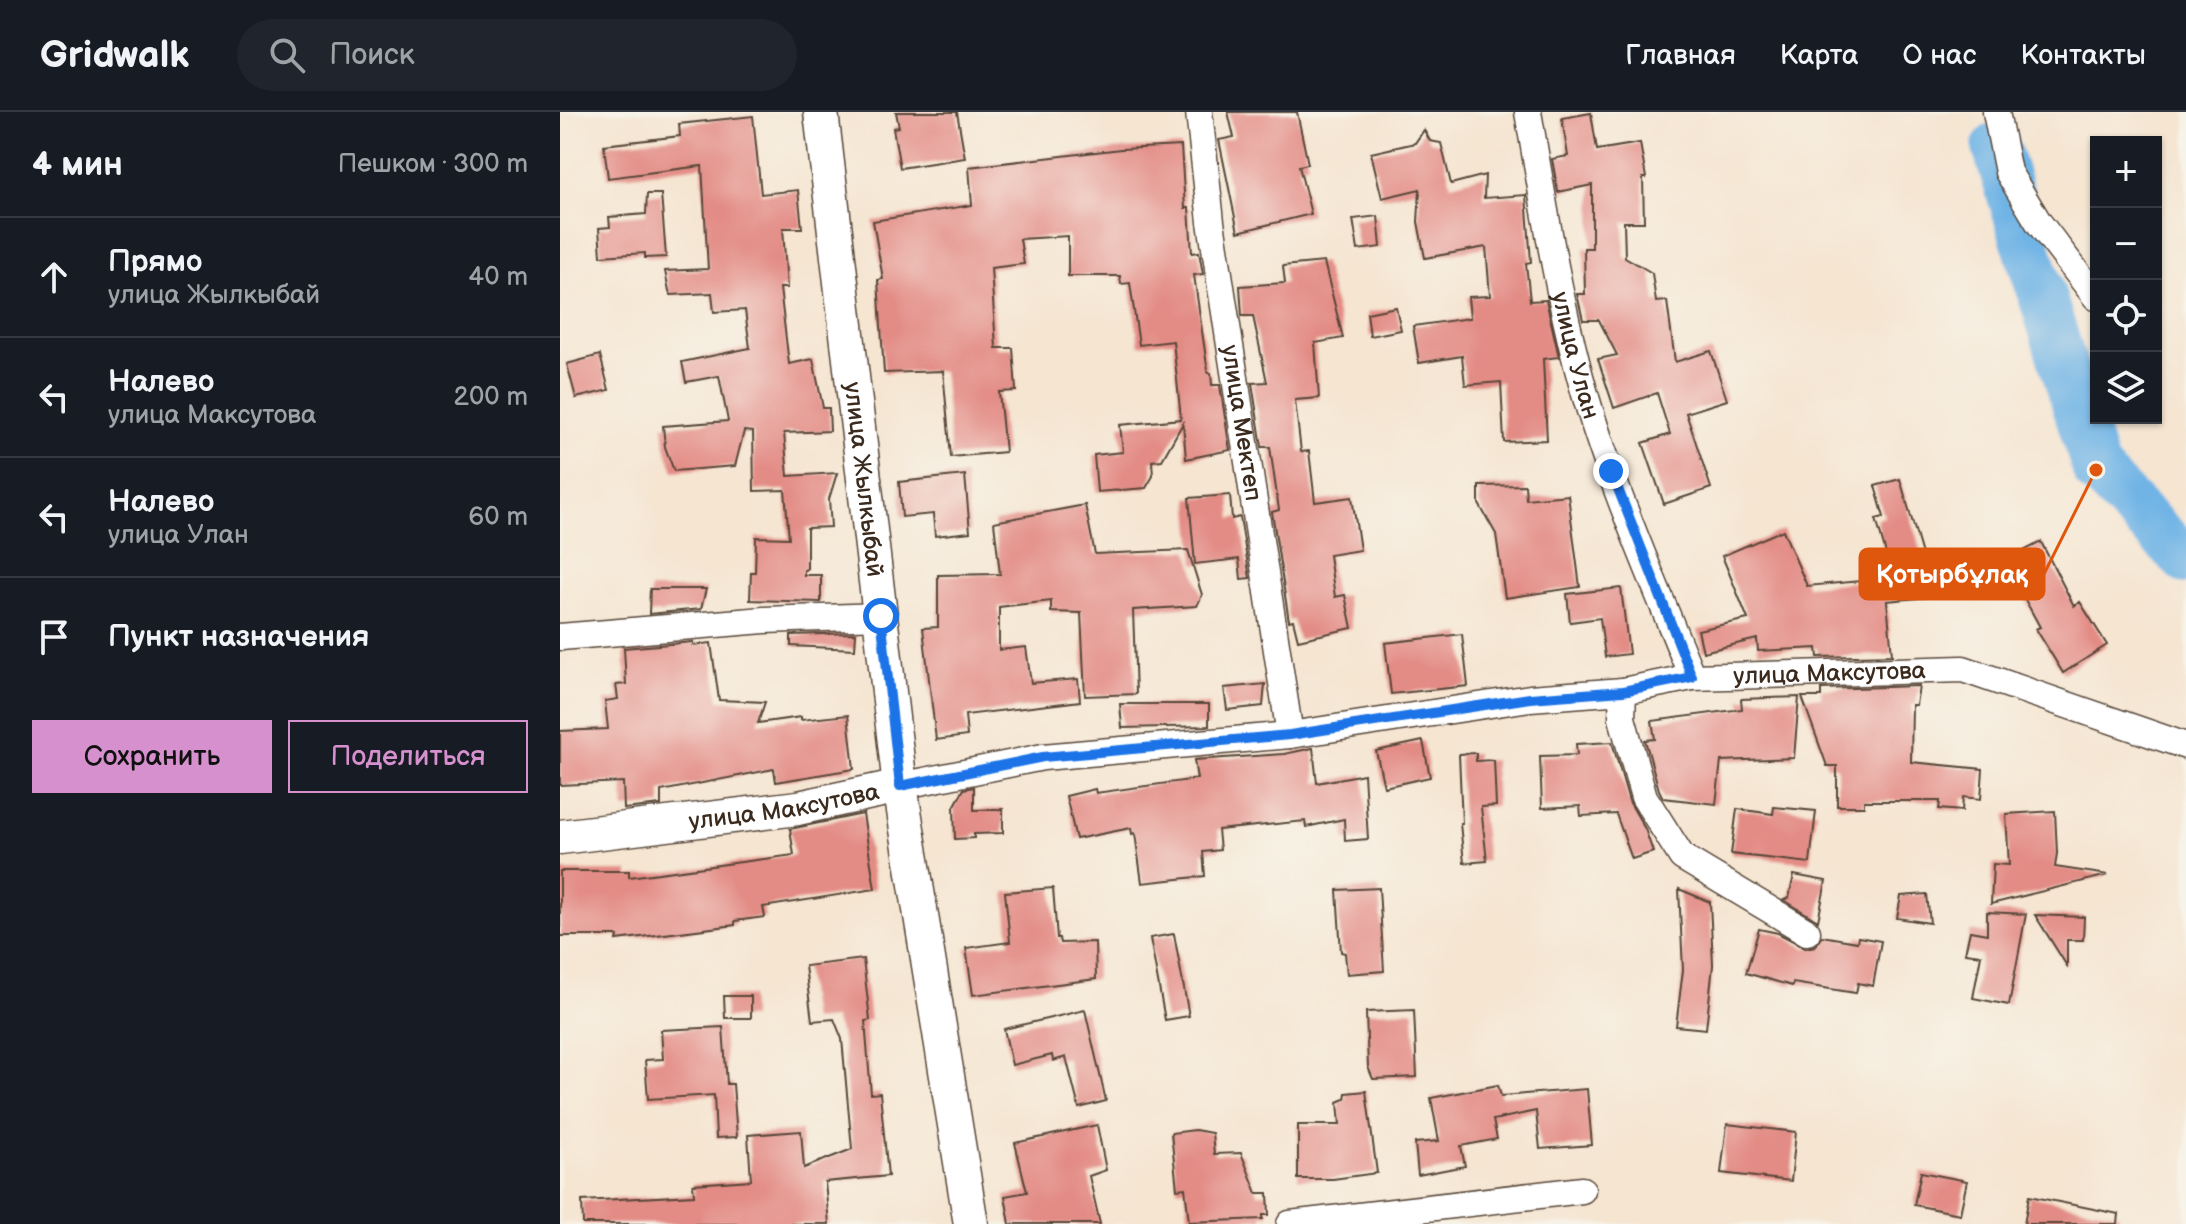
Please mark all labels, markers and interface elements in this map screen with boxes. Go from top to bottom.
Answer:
search box [237,19,797,91]
text: Gridwalk [40,33,189,78]
icon: search [265,33,309,77]
text: Поиск [329,37,415,73]
text: Главная [1625,39,1736,72]
text: Карта [1780,39,1859,72]
text: О нас [1903,39,1976,72]
text: Контакты [2020,39,2146,72]
map controls [2090,136,2162,424]
button: + [2090,136,2162,208]
text: 4 мин [32,144,123,185]
text: Пешком · 300 m [338,149,528,180]
button: − [2090,208,2162,280]
text: Прямо [108,244,202,280]
icon: ahead [32,255,76,299]
text: 40 m [468,262,528,293]
text: улица Жылкыбай [108,280,320,311]
button: locate [2090,280,2162,352]
street label: улица Улан [1546,289,1606,422]
street label: улица Мектеп [1216,343,1268,503]
button: layers [2090,352,2162,424]
text: Налево [108,364,214,400]
icon: left [32,375,76,419]
street label: улица Жылкыбай [838,380,890,578]
text: 200 m [454,382,528,413]
text: улица Максутова [108,400,316,431]
route end [1593,453,1629,489]
text: Налево [108,484,214,520]
icon: left [32,495,76,539]
text: 60 m [468,502,528,533]
text: улица Улан [108,520,249,551]
callout: Қотырбұлақ [1860,549,2044,599]
text: Қотырбұлақ [1876,560,2029,591]
route start [863,598,899,634]
icon: arrive [32,615,76,659]
text: Пункт назначения [108,619,369,655]
street label: улица Максутова [1733,656,1926,690]
button: Сохранить [32,720,272,793]
button: Поделиться [288,720,528,793]
street label: улица Максутова [687,776,882,836]

